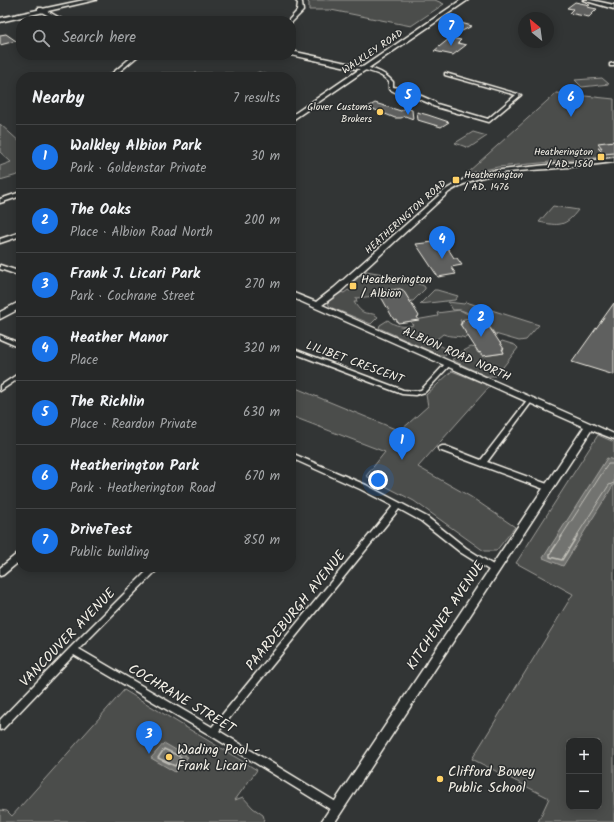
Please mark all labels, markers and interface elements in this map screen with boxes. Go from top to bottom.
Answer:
north arrow [518,12,554,48]
pin: 7 [438,13,464,46]
search box [16,16,296,60]
street label: WALKLEY ROAD [339,25,407,78]
text: Search here [62,26,136,50]
icon: search [30,27,52,49]
pin: 5 [395,82,421,115]
pin: 6 [558,84,584,117]
text: Nearby [32,85,84,112]
text: 7 results [233,88,280,109]
place label: Glover Customs Brokers [307,99,373,127]
marker: Glover Customs Brokers [375,107,385,117]
text: Walkley Albion Park [70,134,201,158]
place label: Heatherington / AD. 1560 [534,144,593,172]
text: 1 [43,146,47,167]
text: 30 m [251,146,280,167]
marker: Heatherington / AD. 1560 [596,152,606,162]
text: Park · Goldenstar Private [70,158,206,179]
place label: Heatherington / AD. 1476 [464,167,523,195]
street label: HEATHERINGTON ROAD [361,175,450,258]
marker: Heatherington / AD. 1476 [451,175,461,185]
text: The Oaks [70,198,131,222]
text: 2 [41,210,49,231]
text: 200 m [244,210,280,231]
text: Place · Albion Road North [70,222,213,243]
pin: 4 [429,226,455,259]
text: Frank J. Licari Park [70,262,200,286]
place label: Heatherington / Albion [361,270,432,303]
text: 3 [41,274,49,295]
text: 270 m [244,274,280,295]
marker: Heatherington / Albion [348,281,358,291]
text: Park · Cochrane Street [70,286,195,307]
pin: 2 [468,304,494,337]
street label: ALBION ROAD NORTH [400,322,514,387]
text: Heather Manor [70,326,168,350]
street label: LILIBET CRESCENT [303,336,408,390]
text: 4 [41,338,49,359]
text: 320 m [243,338,280,359]
text: Place [70,350,98,371]
text: The Richlin [70,390,145,414]
text: 5 [42,402,48,423]
text: 630 m [243,402,280,423]
text: Place · Reardon Private [70,414,197,435]
pin: 1 [389,427,415,460]
text: Heatherington Park [70,454,199,478]
text: 6 [41,466,49,487]
text: 670 m [245,466,280,487]
your location [368,470,388,490]
text: Park · Heatherington Road [70,478,215,499]
text: DriveTest [70,518,132,542]
text: 7 [42,530,48,551]
text: 850 m [243,530,280,551]
text: Public building [70,542,149,563]
street label: PAARDEBURGH AVENUE [240,545,352,676]
street label: KITCHENER AVENUE [401,556,491,675]
street label: VANCOUVER AVENUE [15,583,121,692]
street label: COCHRANE STREET [124,658,241,740]
pin: 3 [136,721,162,754]
map controls [566,738,602,810]
button: + [566,738,602,774]
place label: Wading Pool - Frank Licari [177,739,260,777]
marker: Wading Pool - Frank Licari [164,752,174,762]
place label: Clifford Bowey Public School [448,761,535,799]
marker: Clifford Bowey Public School [435,774,445,784]
button: − [566,774,602,810]

